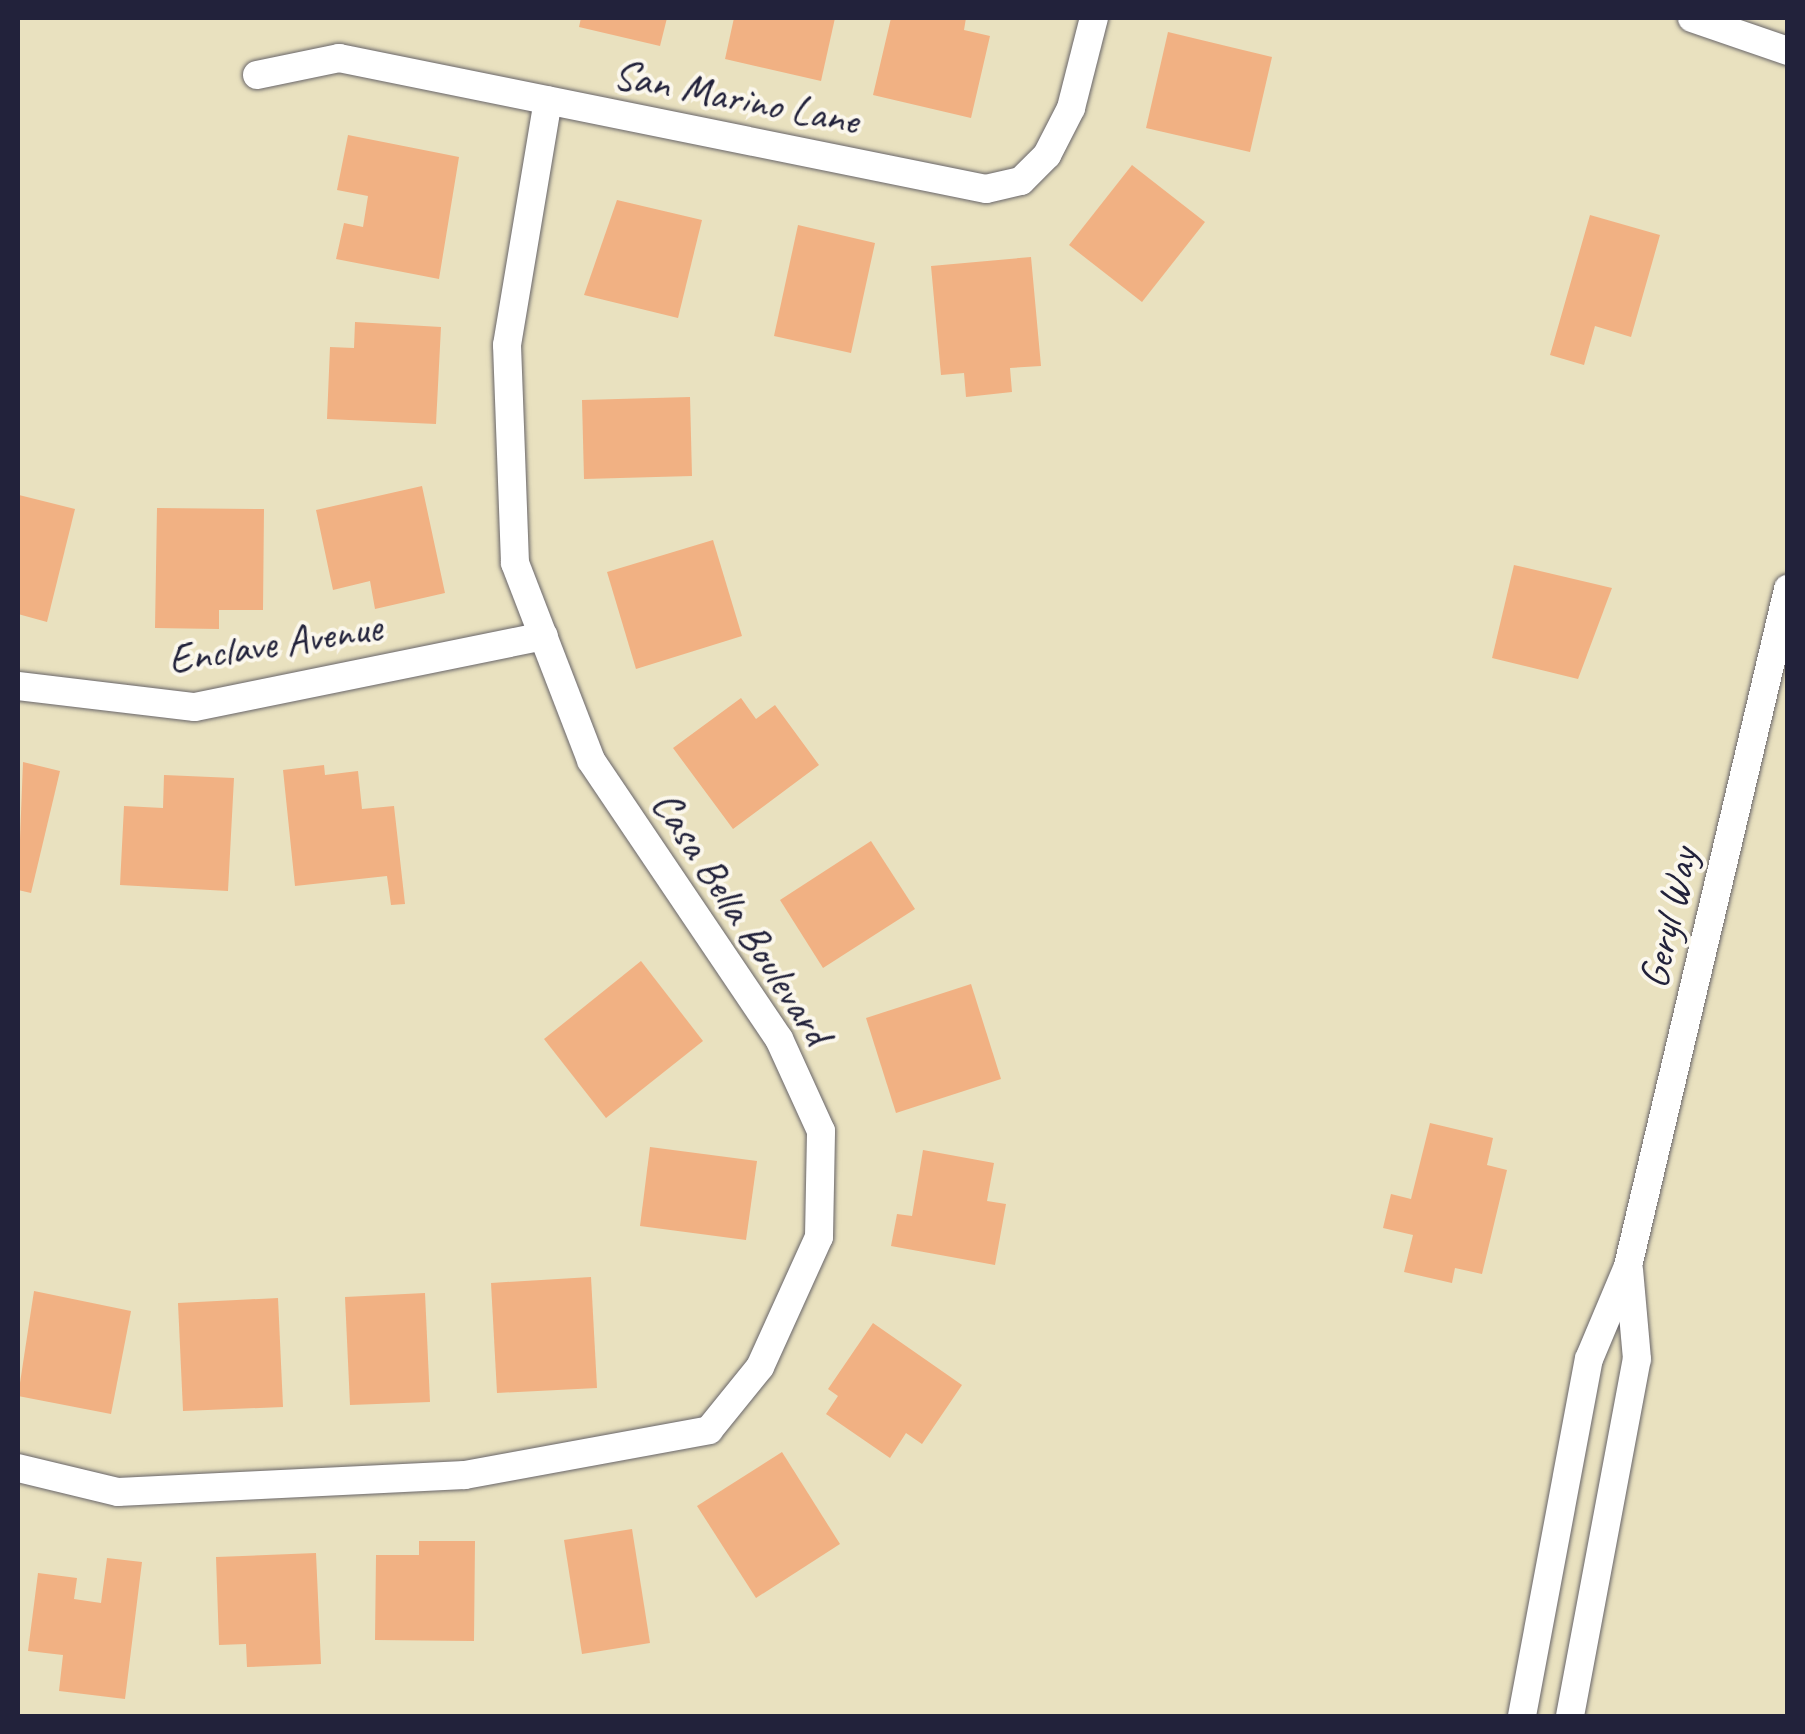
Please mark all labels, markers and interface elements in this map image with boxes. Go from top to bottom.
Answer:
street label: San Marino Lane [608,49,864,147]
street label: Enclave Avenue [165,602,385,686]
street label: Casa Bella Boulevard [640,781,842,1055]
street label: Geryl Way [1628,843,1710,993]

